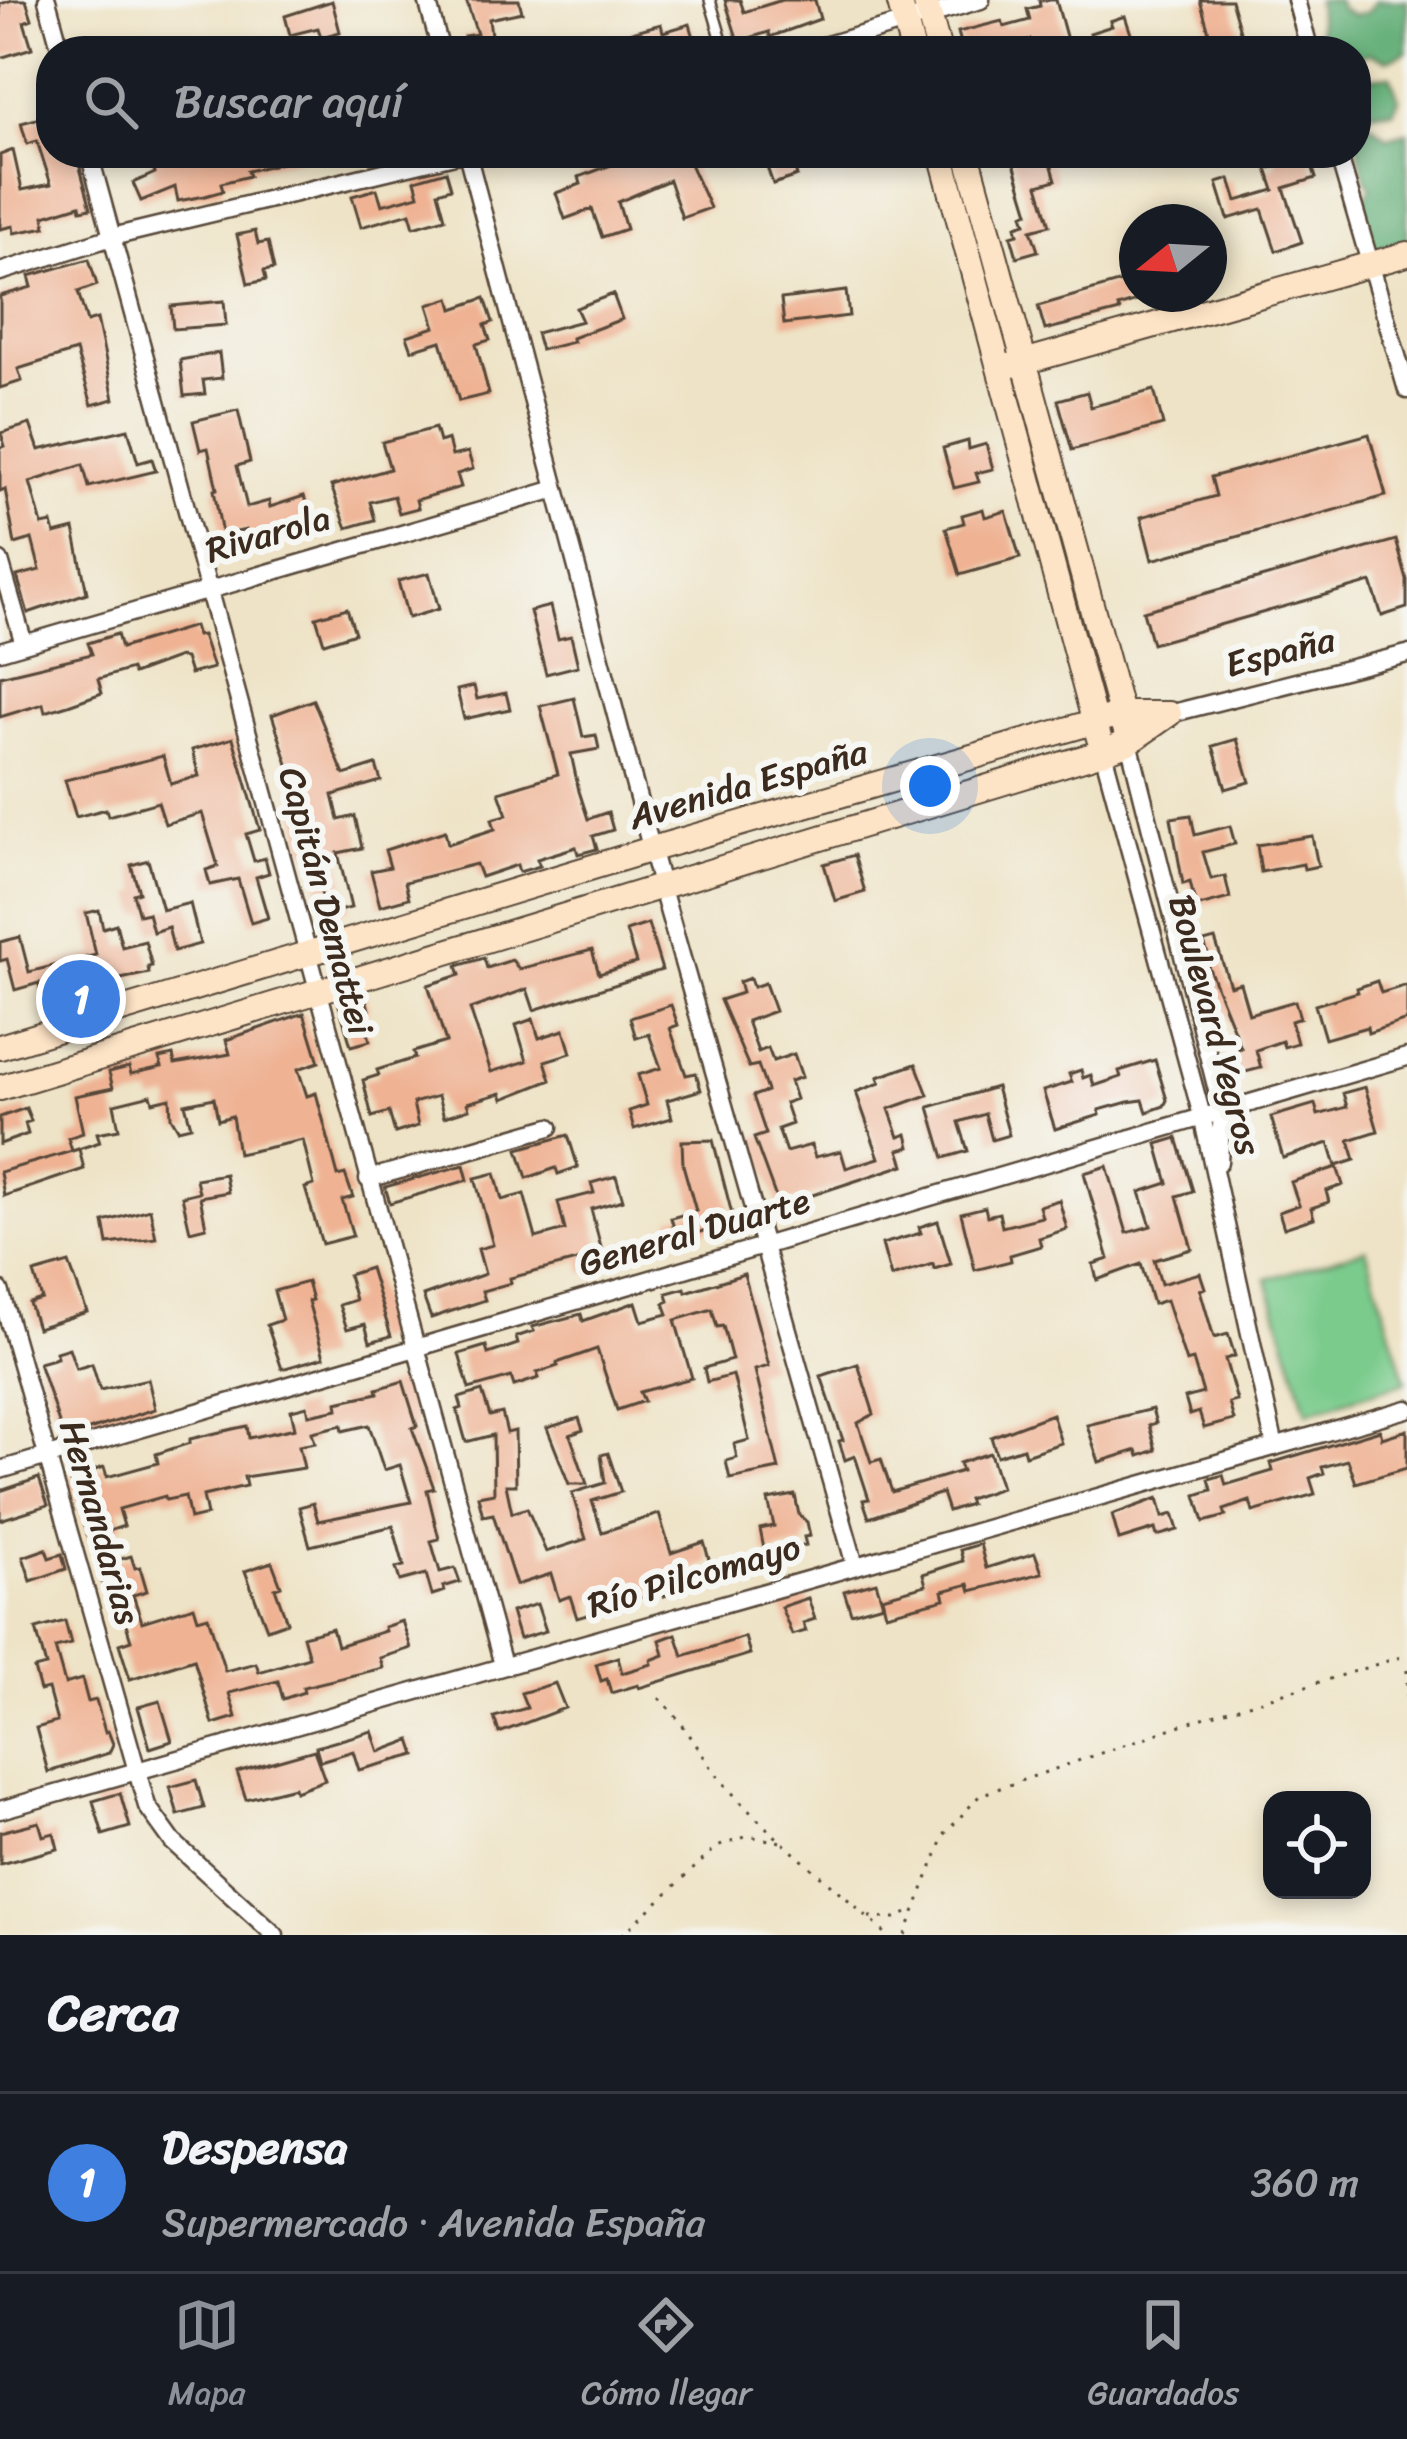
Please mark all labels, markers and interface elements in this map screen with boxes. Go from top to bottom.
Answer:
search box [36,36,1371,168]
text: Buscar aquí [174,62,403,142]
icon: search [78,69,144,135]
north arrow [1119,204,1227,312]
street label: Rivarola [198,486,338,582]
street label: España [1218,607,1343,696]
street label: Avenida España [620,719,876,849]
your location [900,756,960,816]
street label: Capitán Demattei [260,760,393,1043]
street label: Boulevard Yegros [1149,887,1281,1163]
pin: 1 [42,954,120,1044]
street label: General Duarte [571,1168,817,1296]
street label: Hernandarias [40,1412,160,1632]
street label: Río Pilcomayo [580,1515,808,1637]
map controls [1263,1791,1371,1899]
button: locate [1263,1791,1371,1899]
text: Cerca [48,1968,178,2058]
text: Despensa [162,2108,347,2188]
text: 1 [79,2148,95,2217]
text: 360 m [1251,2148,1359,2217]
text: Supermercado · Avenida España [162,2188,705,2257]
tab: Mapa [168,2292,245,2422]
tab: Cómo llegar [581,2292,752,2422]
tab: Guardados [1087,2292,1239,2422]

